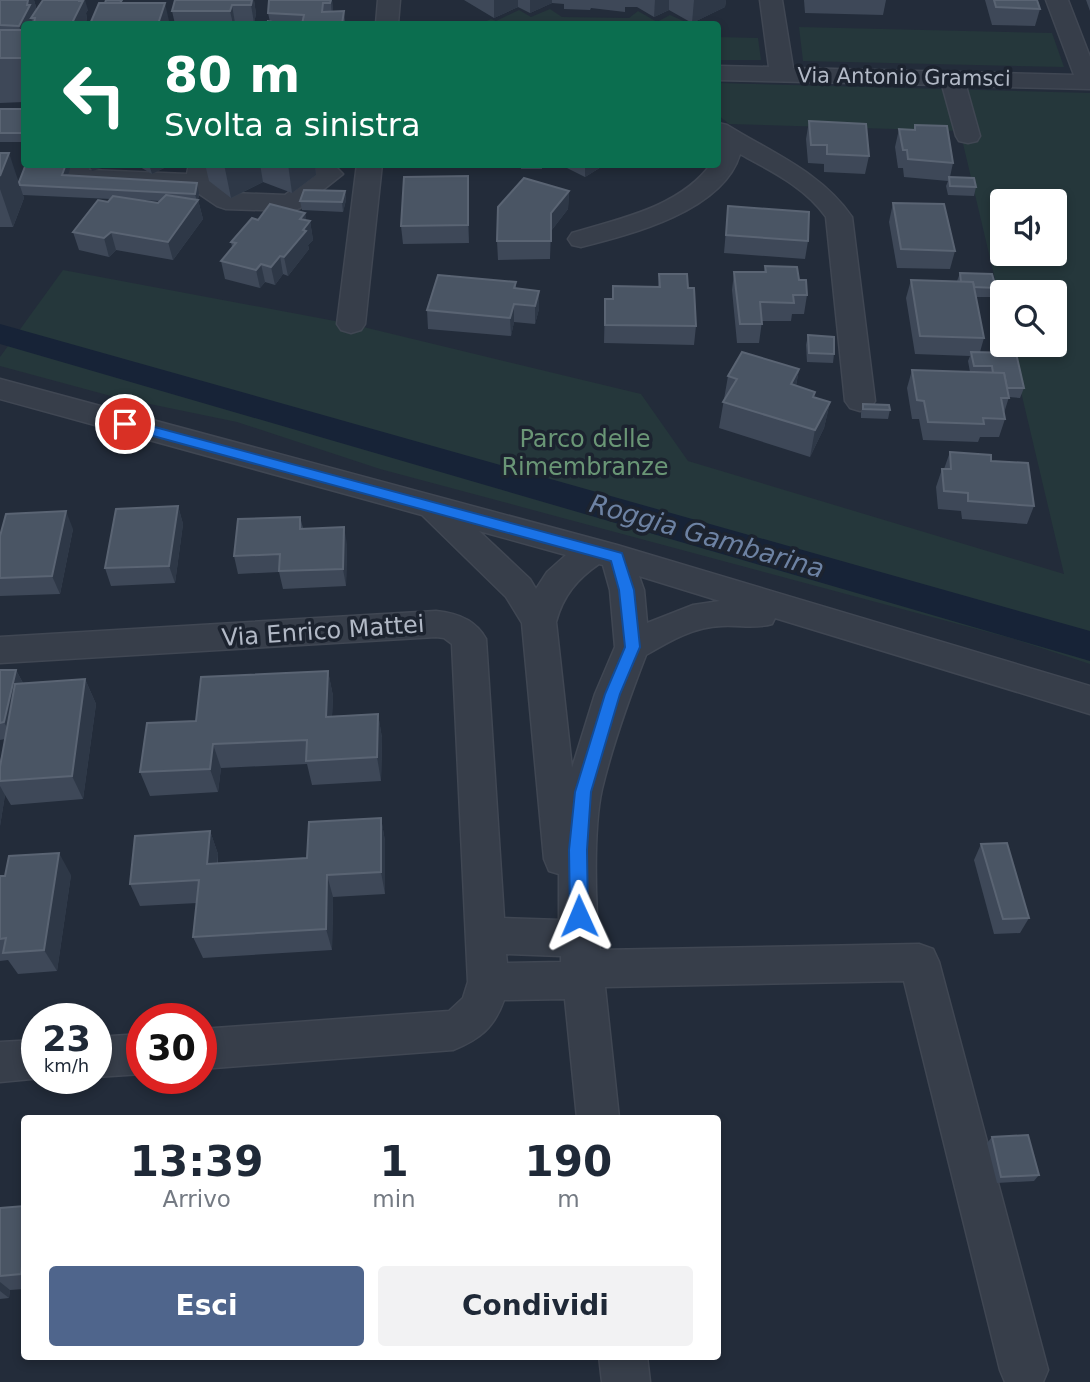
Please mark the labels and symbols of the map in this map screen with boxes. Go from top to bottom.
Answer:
street label: Via Antonio Gramsci [797,63,1011,91]
pin [95,394,155,454]
park label: Parco delle Rimembranze [501,425,669,481]
water label: Roggia Gambarina [586,488,828,584]
street label: Via Enrico Mattei [221,610,425,652]
position arrow [542,879,616,953]
speed limit sign: 30 [126,1003,217,1094]

